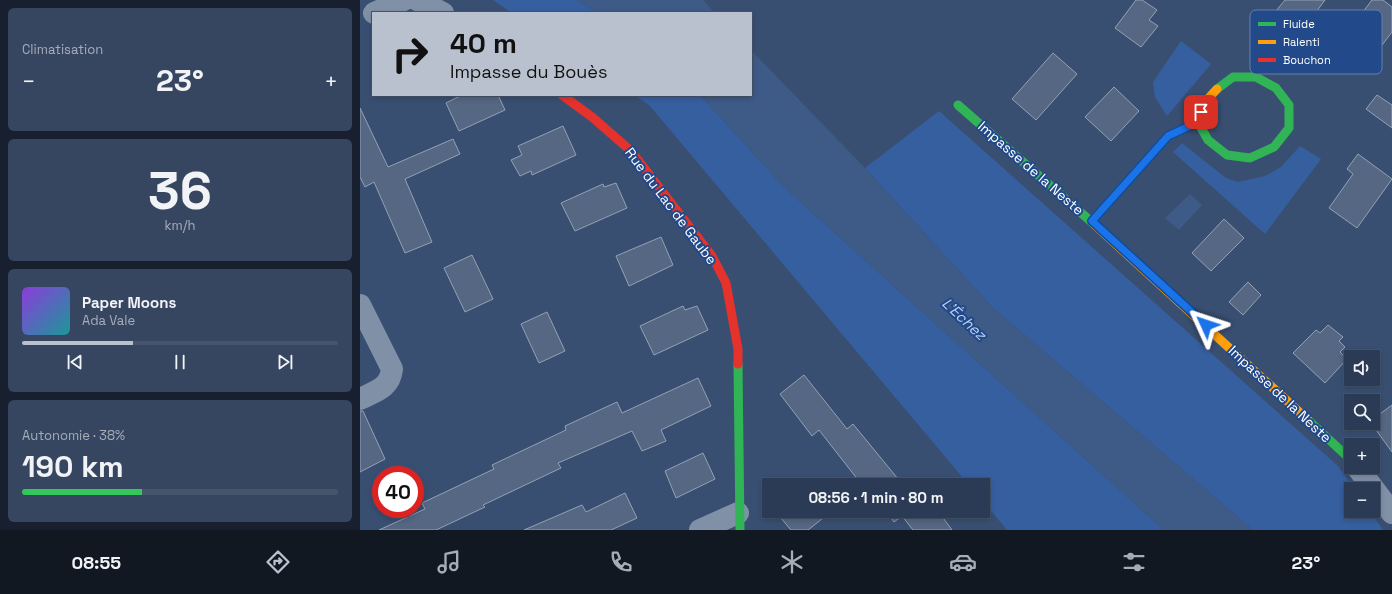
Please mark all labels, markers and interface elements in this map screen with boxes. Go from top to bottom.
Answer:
legend [1250,10,1382,74]
text: Fluide [1283,17,1315,31]
text: 40 m [450,25,517,61]
icon: right [384,28,436,80]
text: Ralenti [1283,35,1320,49]
text: Climatisation [22,41,103,58]
text: Bouchon [1283,53,1331,67]
text: Impasse du Bouès [450,60,607,83]
text: 23° [156,61,204,100]
text: − [22,67,36,95]
text: + [324,67,338,95]
pin [1184,95,1218,129]
icon: arrive [1190,101,1212,123]
street label: Impasse de la Neste [974,117,1088,219]
street label: Rue du Lac de Gaube [621,144,721,268]
text: 36 [148,158,212,224]
text: km/h [165,217,195,234]
text: Paper Moons [82,293,176,312]
water label: L'Échez [938,293,991,345]
position arrow [1185,304,1227,346]
text: Ada Vale [82,312,135,329]
street label: Impasse de la Neste [1225,342,1335,446]
map controls [1344,350,1380,518]
button: sound [1344,350,1380,386]
icon: previous [64,351,86,373]
icon: pause [169,351,191,373]
icon: next [274,351,296,373]
button: search [1344,394,1380,430]
text: Autonomie · 38% [22,427,125,444]
button: + [1344,438,1380,474]
text: 190 km [22,447,124,486]
speed limit sign: 40 [372,466,424,518]
button: − [1344,482,1380,518]
text: 08:56 · 1 min · 80 m [808,488,944,507]
icon: directions [264,548,292,576]
icon: music [435,548,463,576]
icon: phone [607,548,635,576]
icon: climate [778,548,806,576]
icon: car [949,548,977,576]
icon: filters [1120,548,1148,576]
text: 08:55 [72,551,121,574]
text: 23° [1292,551,1320,574]

